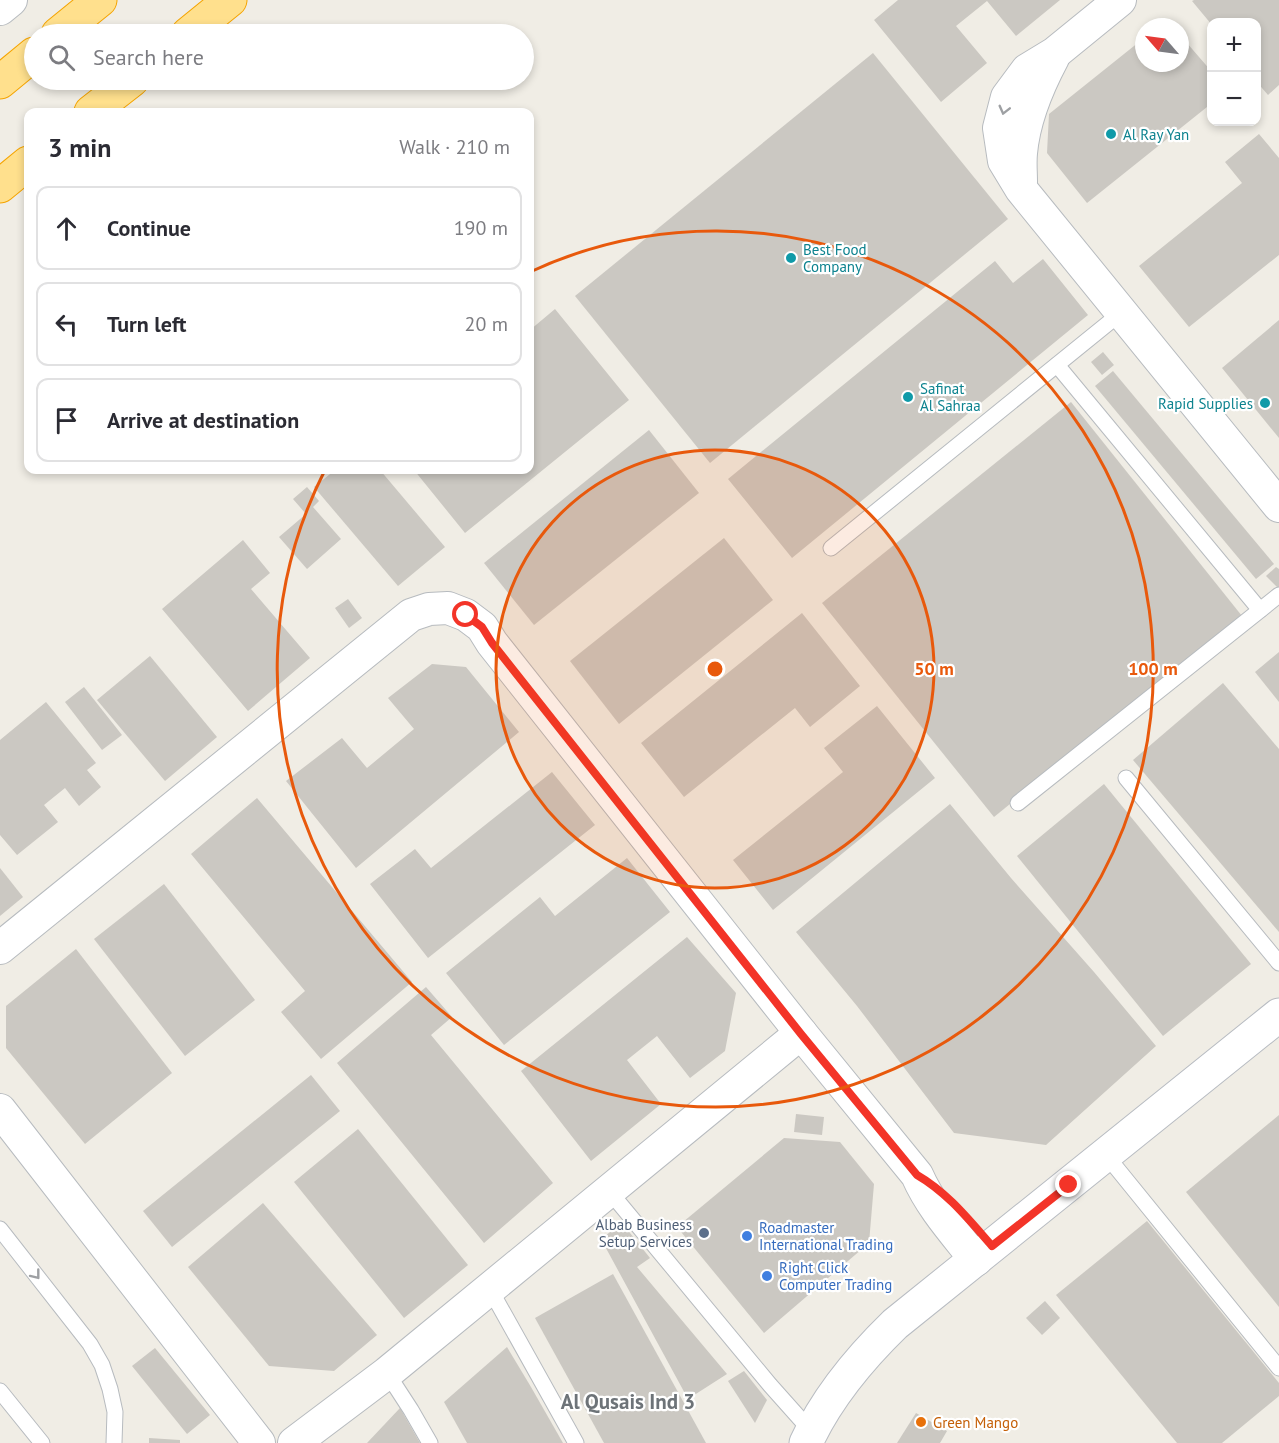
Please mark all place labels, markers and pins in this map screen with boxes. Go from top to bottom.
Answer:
place label: Al Ray Yan [1123,125,1189,144]
marker: Al Ray Yan [1104,127,1118,141]
place label: Best Food Company [803,240,867,276]
marker: Best Food Company [784,251,798,265]
place label: Safinat Al Sahraa [920,379,981,415]
marker: Safinat Al Sahraa [901,390,915,404]
place label: Rapid Supplies [1158,394,1253,413]
marker: Rapid Supplies [1258,396,1272,410]
centre of rings [705,659,725,679]
place label: Albab Business Setup Services [596,1215,692,1251]
place label: Roadmaster International Trading [759,1218,893,1254]
marker: Albab Business Setup Services [697,1226,711,1240]
marker: Roadmaster International Trading [740,1229,754,1243]
place label: Right Click Computer Trading [779,1258,892,1294]
marker: Right Click Computer Trading [760,1269,774,1283]
place label: Green Mango [933,1413,1018,1432]
marker: Green Mango [914,1415,928,1429]

